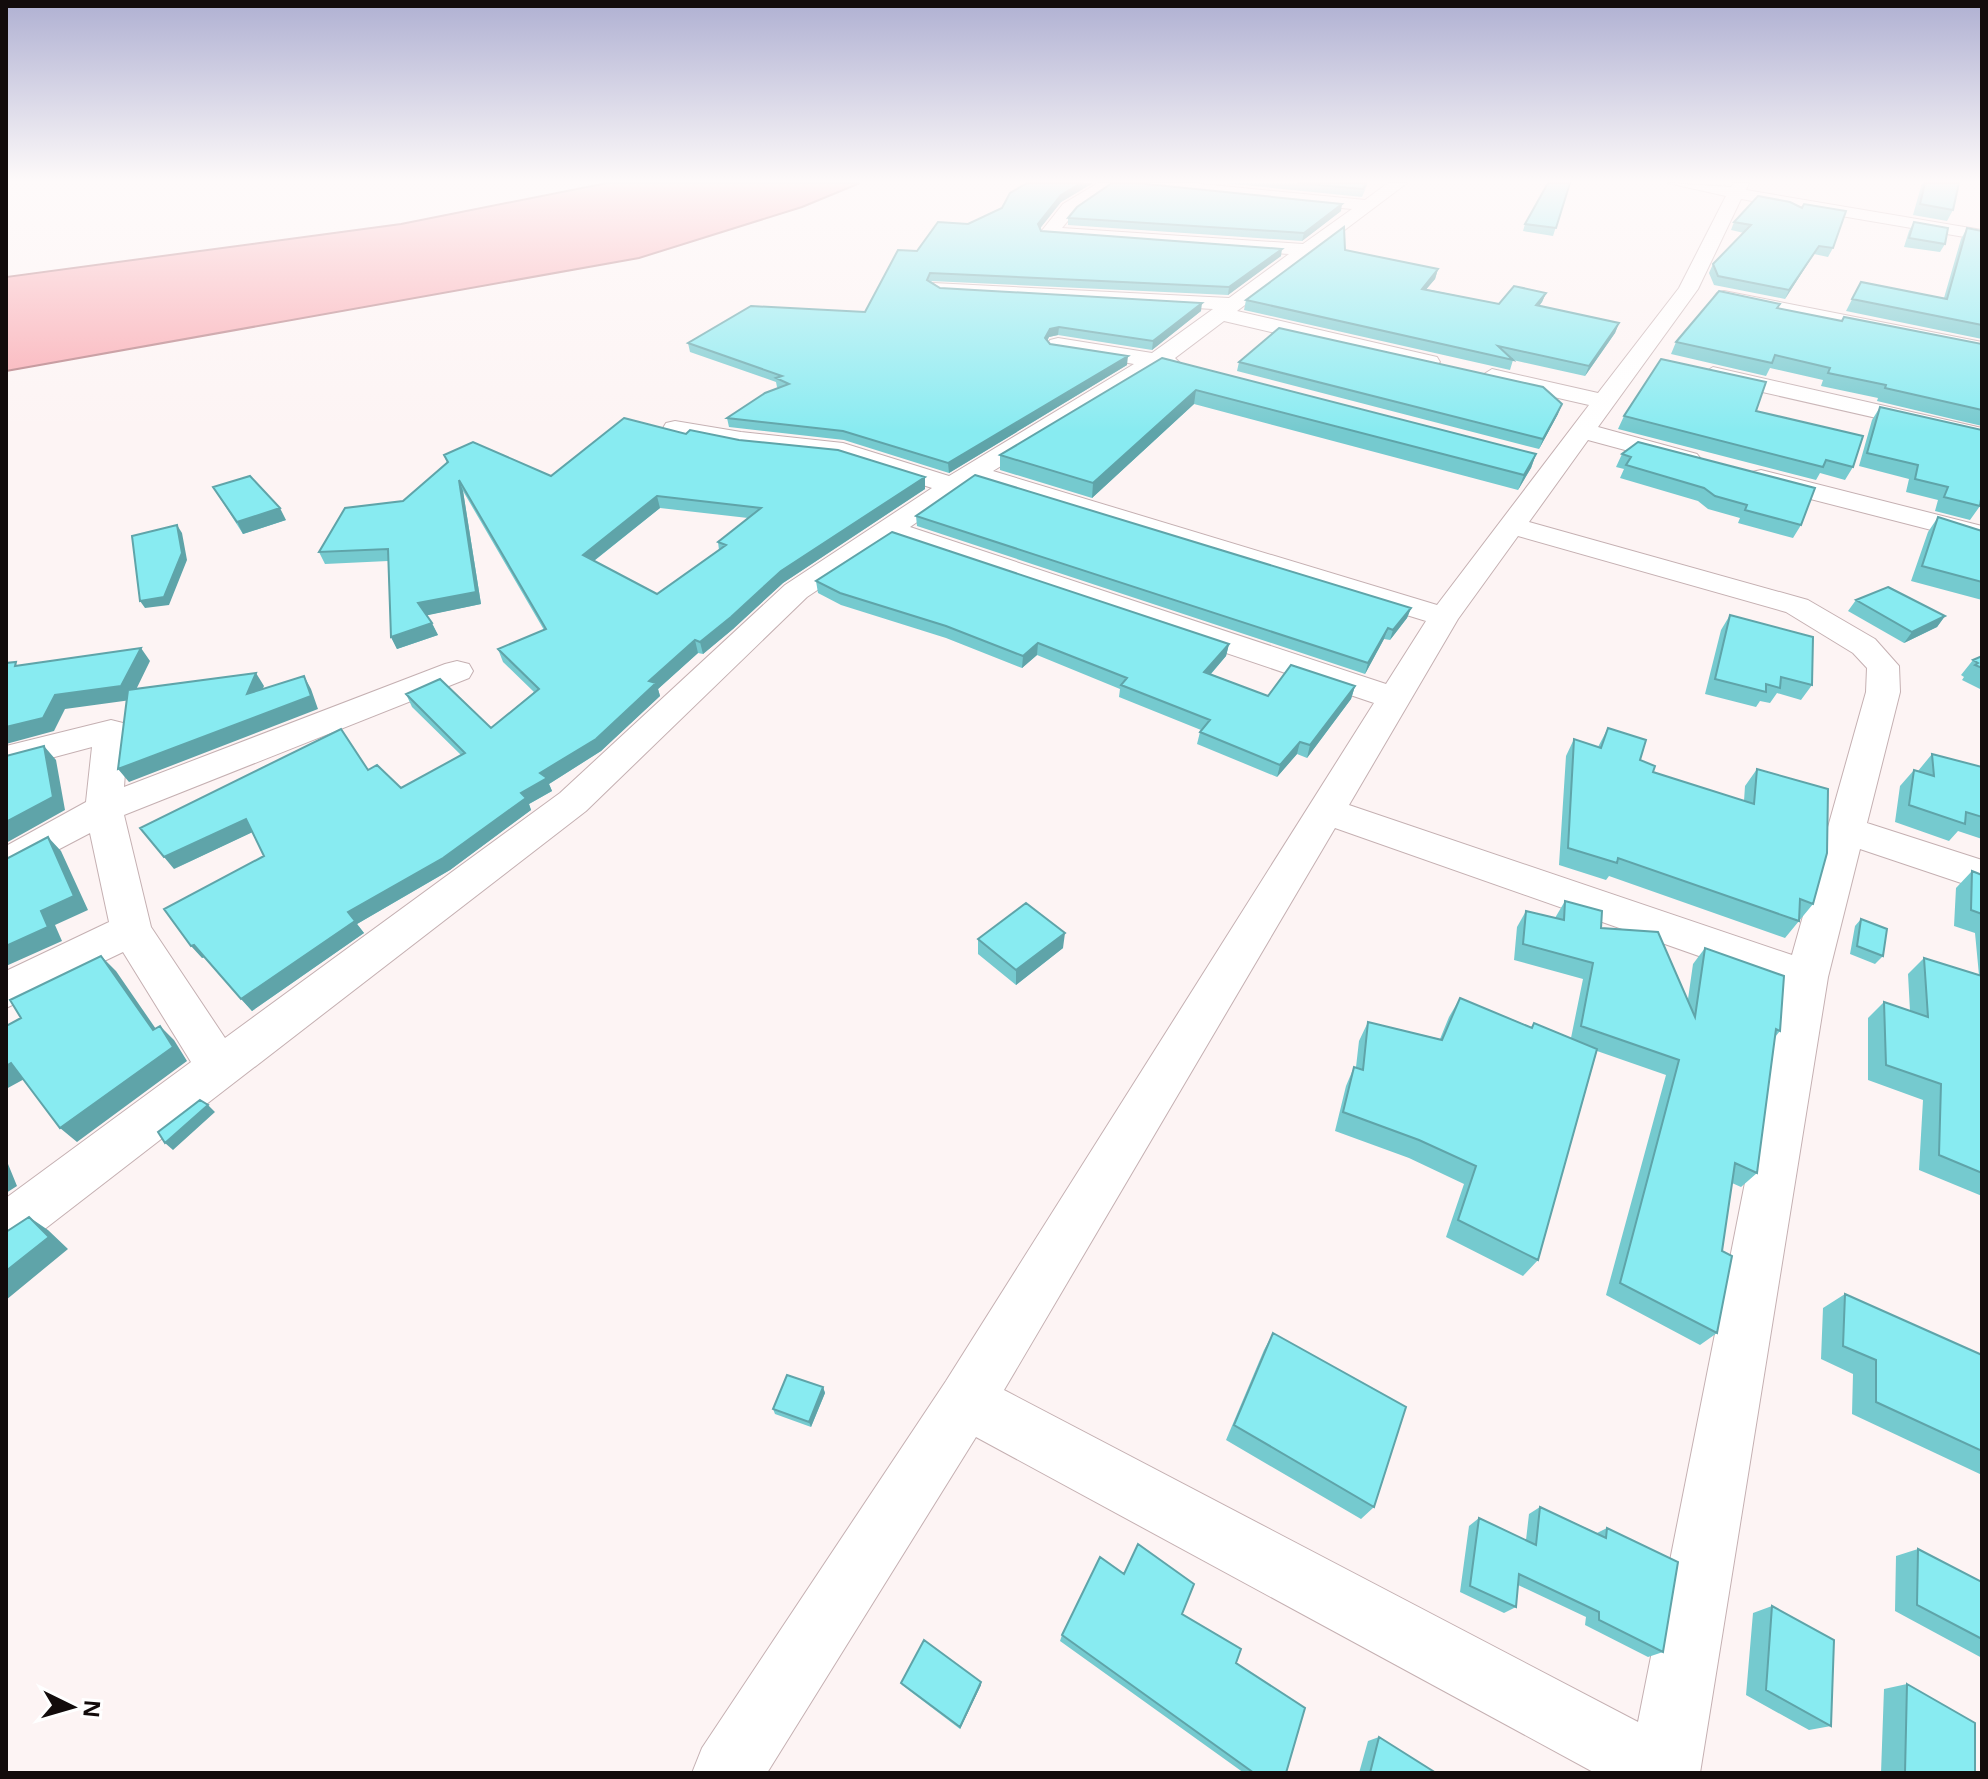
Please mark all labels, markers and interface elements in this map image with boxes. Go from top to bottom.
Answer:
north arrow [32,1667,112,1747]
text: N [77,1699,109,1719]

